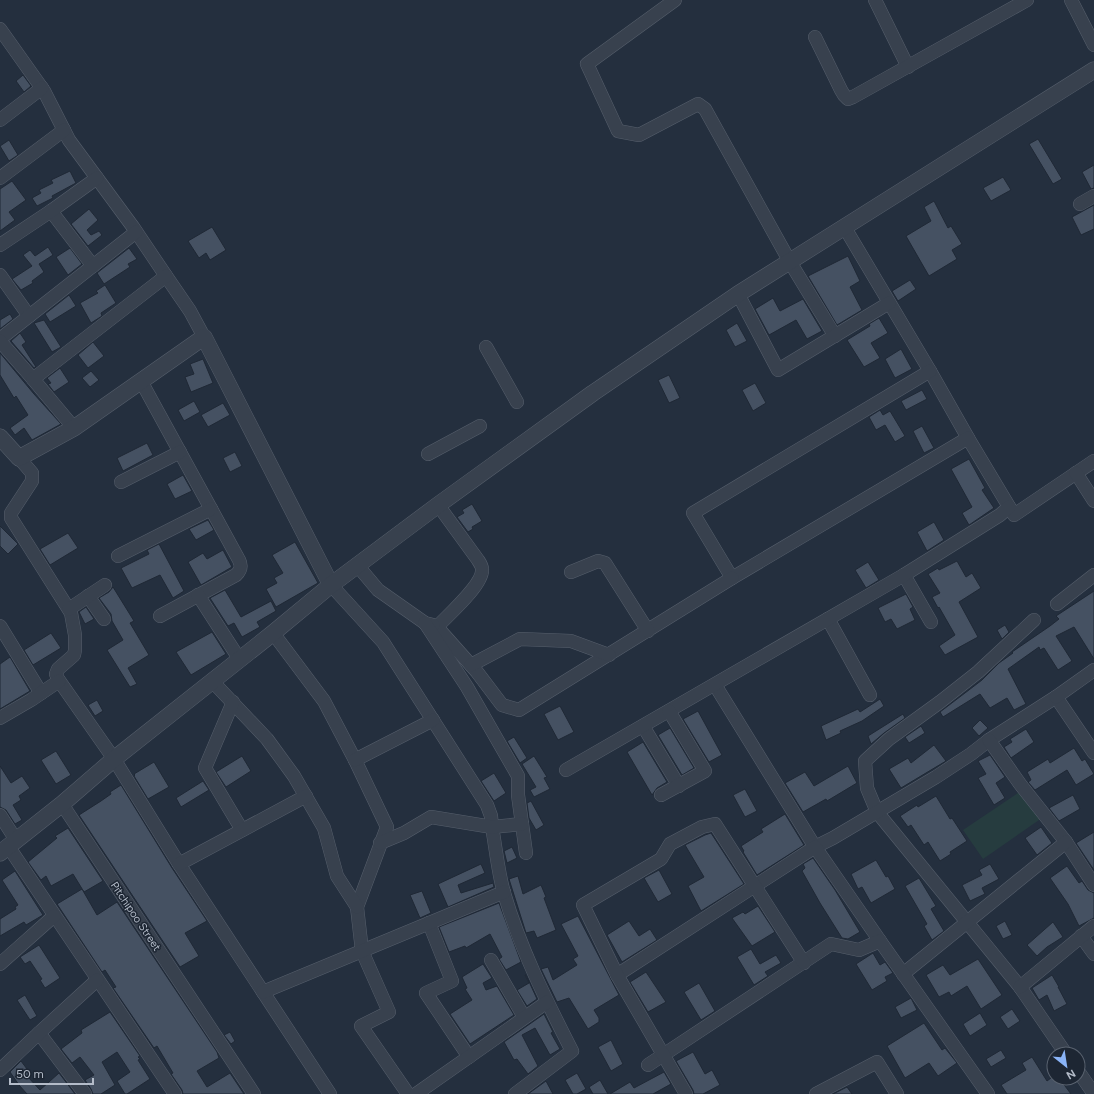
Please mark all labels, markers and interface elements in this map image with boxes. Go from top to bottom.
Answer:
street label: Pitchipoo Street [108,879,163,953]
north arrow [1046,1046,1086,1086]
scale bar [10,1060,93,1086]
text: N [1064,1066,1078,1082]
text: 50 m [16,1067,44,1081]

